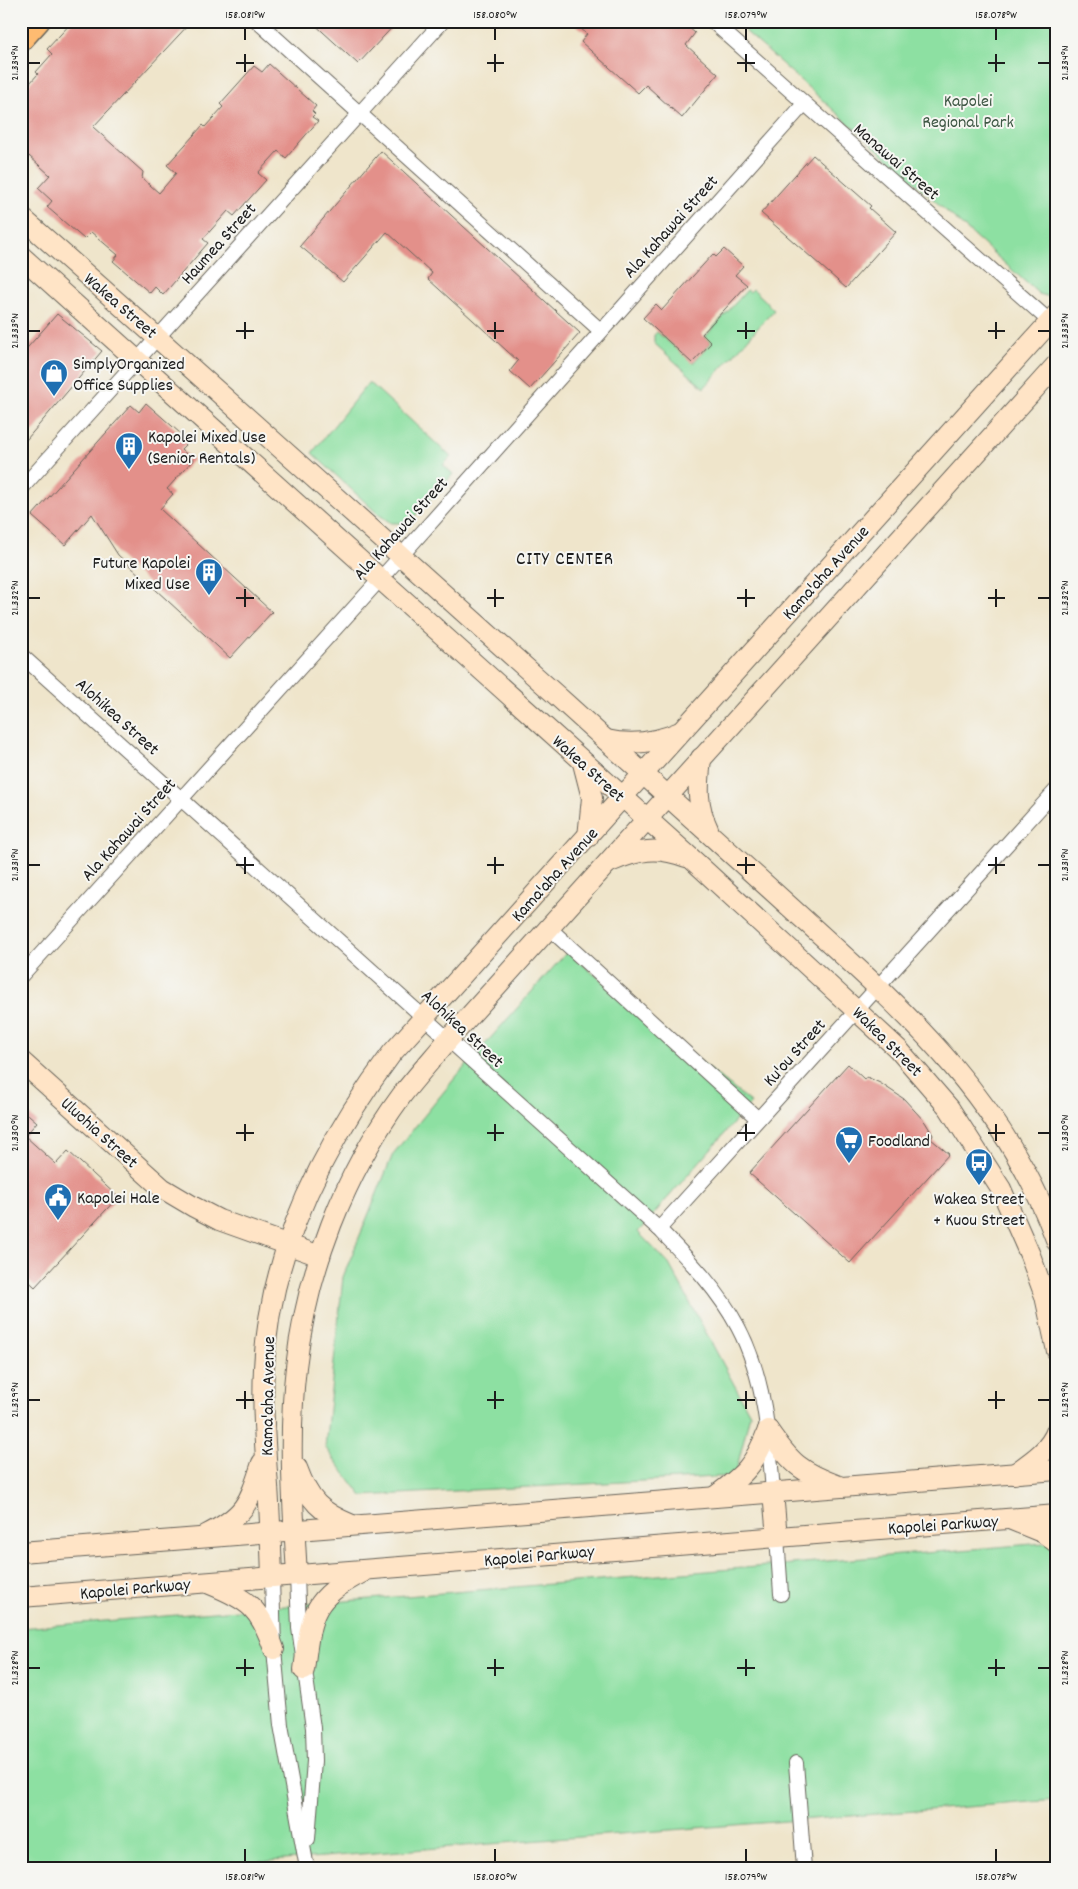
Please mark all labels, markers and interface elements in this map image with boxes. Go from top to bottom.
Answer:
text: 158.081°W [225,7,265,24]
text: 158.080°W [473,7,517,24]
text: 158.079°W [725,7,767,24]
text: 158.078°W [975,7,1017,24]
text: 21.334°N [7,45,24,81]
text: 21.334°N [1057,45,1074,81]
park label: Kapolei Regional Park [922,90,1014,136]
street label: Manawai Street [847,118,944,208]
street label: Ala Kahawai Street [619,170,725,285]
street label: Haumea Street [176,198,264,291]
street label: Wakea Street [77,268,162,346]
text: 21.333°N [7,313,24,349]
text: 21.333°N [1057,313,1074,349]
place label: SimplyOrganized Office Supplies [73,353,185,399]
shop icon: SimplyOrganized Office Supplies [39,358,69,397]
place label: Kapolei Mixed Use (Senior Rentals) [148,426,266,472]
building icon: Kapolei Mixed Use (Senior Rentals) [114,431,144,470]
street label: Ala Kahawai Street [349,472,455,587]
street label: Kama'aha Avenue [778,521,876,626]
district label: CITY CENTER [516,547,614,574]
place label: Future Kapolei Mixed Use [93,552,190,598]
building icon: Future Kapolei Mixed Use [194,557,224,596]
text: 21.332°N [7,580,24,616]
text: 21.332°N [1057,580,1074,616]
street label: Alohikea Street [69,673,164,763]
street label: Wakea Street [545,730,630,810]
street label: Ala Kahawai Street [77,773,183,888]
street label: Kama'aha Avenue [507,823,605,928]
text: 21.331°N [7,848,24,881]
text: 21.331°N [1057,848,1074,881]
street label: Alohikea Street [414,985,509,1075]
street label: Wakea Street [845,1002,927,1084]
street label: Ku'ou Street [759,1014,833,1093]
street label: Uluohia Street [54,1092,143,1176]
text: 21.330°N [7,1115,24,1151]
text: 21.330°N [1057,1115,1074,1151]
supermarket icon: Foodland [834,1125,864,1164]
place label: Foodland [868,1130,930,1155]
bus stop icon: Wakea Street + Kuou Street [964,1147,994,1186]
public building icon: Kapolei Hale [43,1182,73,1221]
place label: Kapolei Hale [77,1187,160,1212]
place label: Wakea Street + Kuou Street [933,1188,1025,1234]
street label: Kama'aha Avenue [256,1336,283,1456]
text: 21.329°N [7,1382,24,1418]
text: 21.329°N [1057,1382,1074,1418]
street label: Kapolei Parkway [887,1510,1000,1543]
street label: Kapolei Parkway [483,1540,596,1575]
street label: Kapolei Parkway [79,1573,192,1608]
text: 21.328°N [7,1650,24,1686]
text: 21.328°N [1057,1650,1074,1686]
text: 158.081°W [225,1869,265,1886]
text: 158.080°W [473,1869,517,1886]
text: 158.079°W [725,1869,767,1886]
text: 158.078°W [975,1869,1017,1886]

